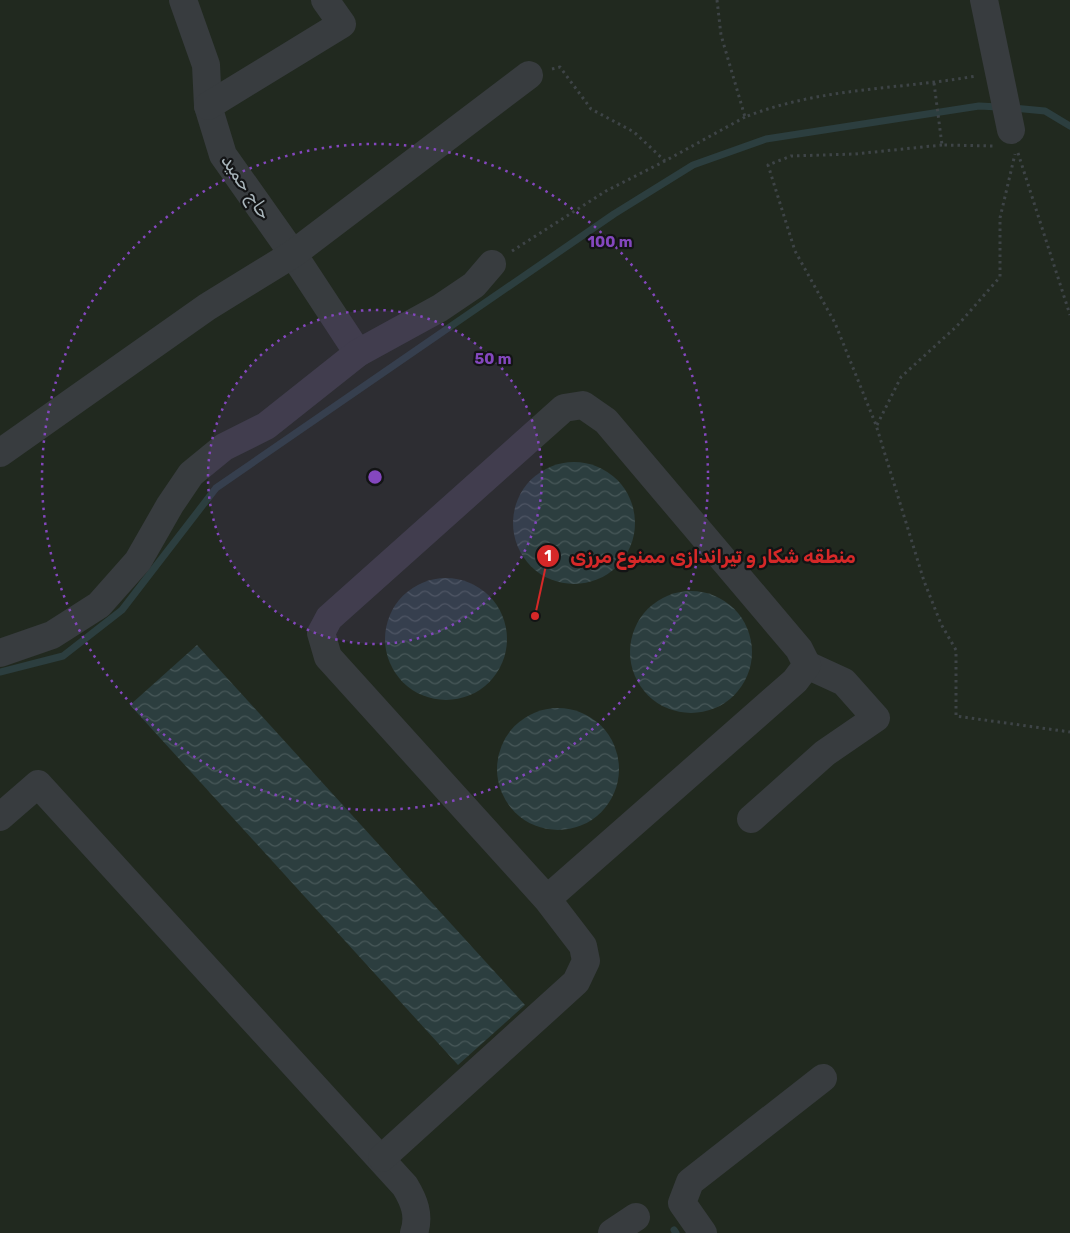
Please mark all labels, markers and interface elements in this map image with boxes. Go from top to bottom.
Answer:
street label: حاج حمید [215,150,276,224]
text: 100 m [588,233,632,251]
text: 50 m [475,350,511,368]
centre of rings [366,468,384,486]
callout: منطقه شکار و تیراندازی ممنوع مرزی [535,539,866,573]
text: منطقه شکار و تیراندازی ممنوع مرزی [570,545,856,570]
text: 1 [544,547,552,565]

